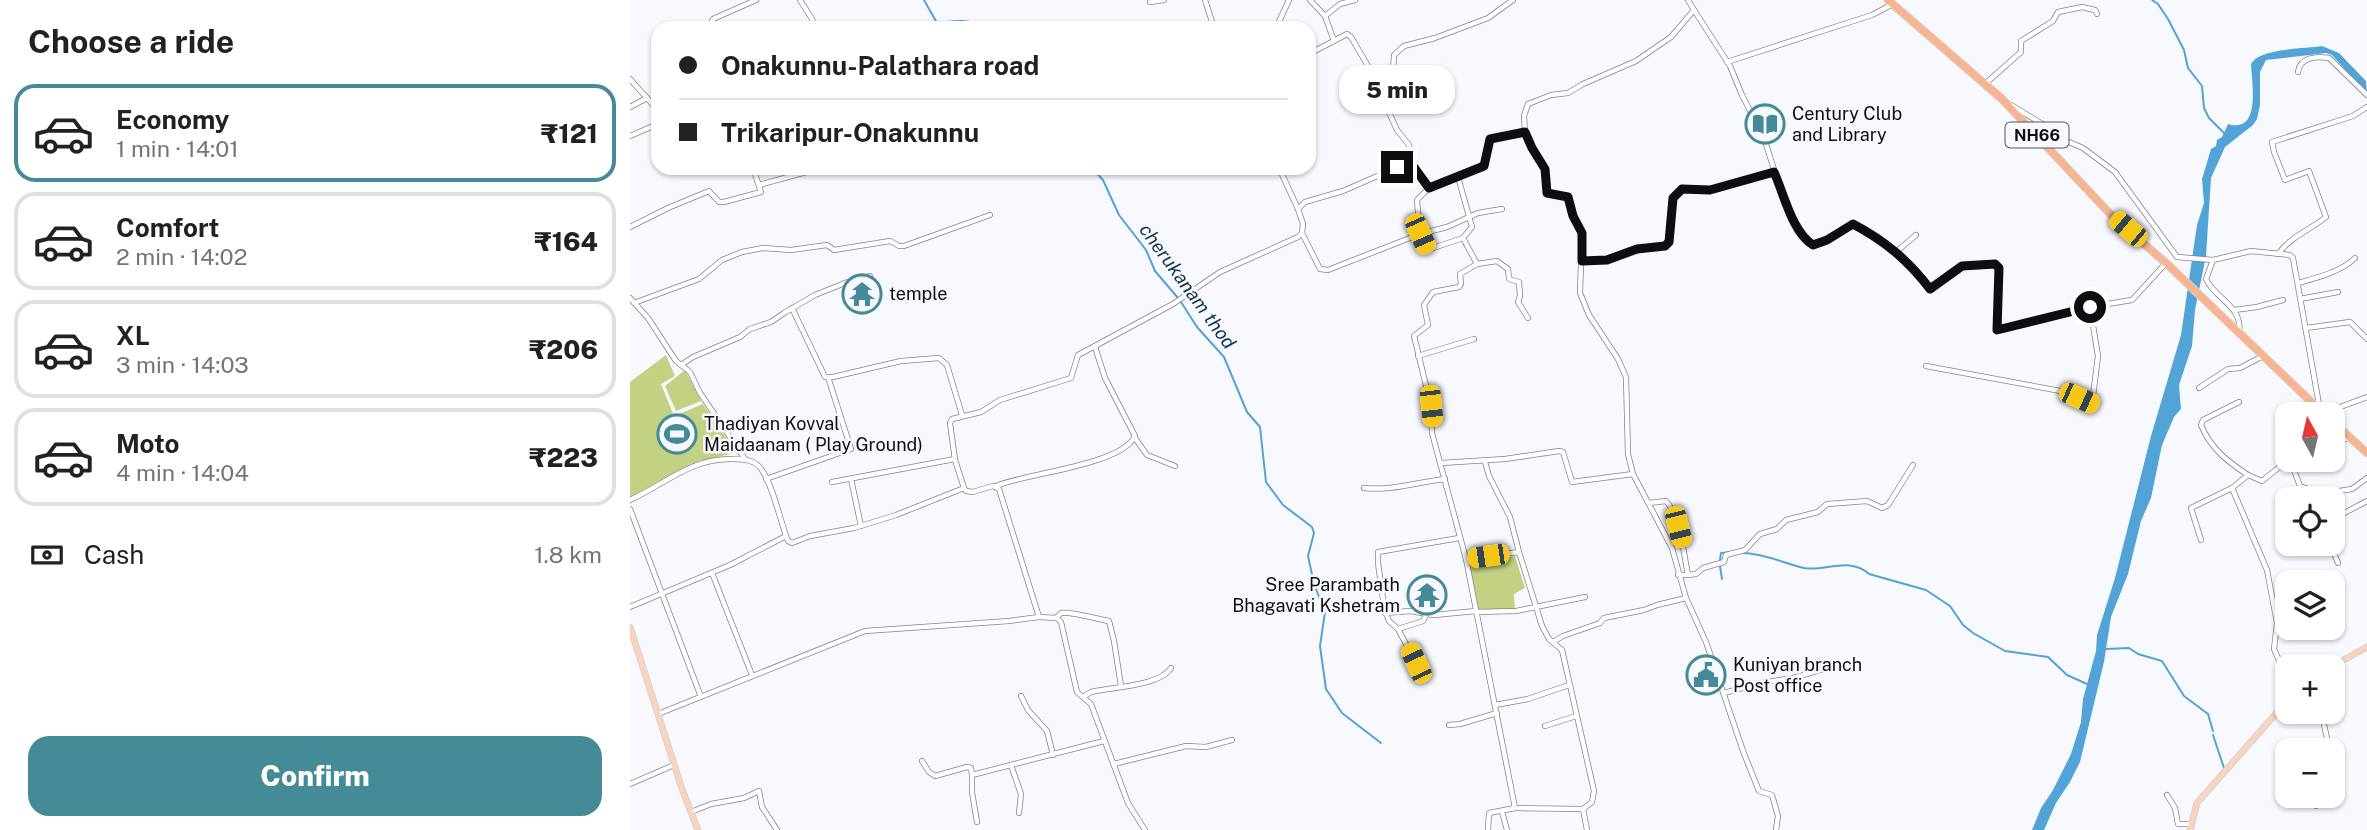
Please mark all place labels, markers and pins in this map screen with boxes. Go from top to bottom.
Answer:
library icon: Century Club and Library [1744,103,1786,145]
place label: Century Club and Library [1792,103,1902,145]
temple icon: temple [841,273,883,315]
place label: temple [889,283,947,304]
sports icon: Thadiyan Kovval Maidaanam ( Play Ground) [656,413,698,455]
place label: Thadiyan Kovval Maidaanam ( Play Ground) [704,413,923,455]
place label: Sree Parambath Bhagavati Kshetram [1232,574,1400,616]
temple icon: Sree Parambath Bhagavati Kshetram [1406,574,1448,616]
public building icon: Kuniyan branch Post office [1685,654,1727,696]
place label: Kuniyan branch Post office [1733,654,1862,696]

